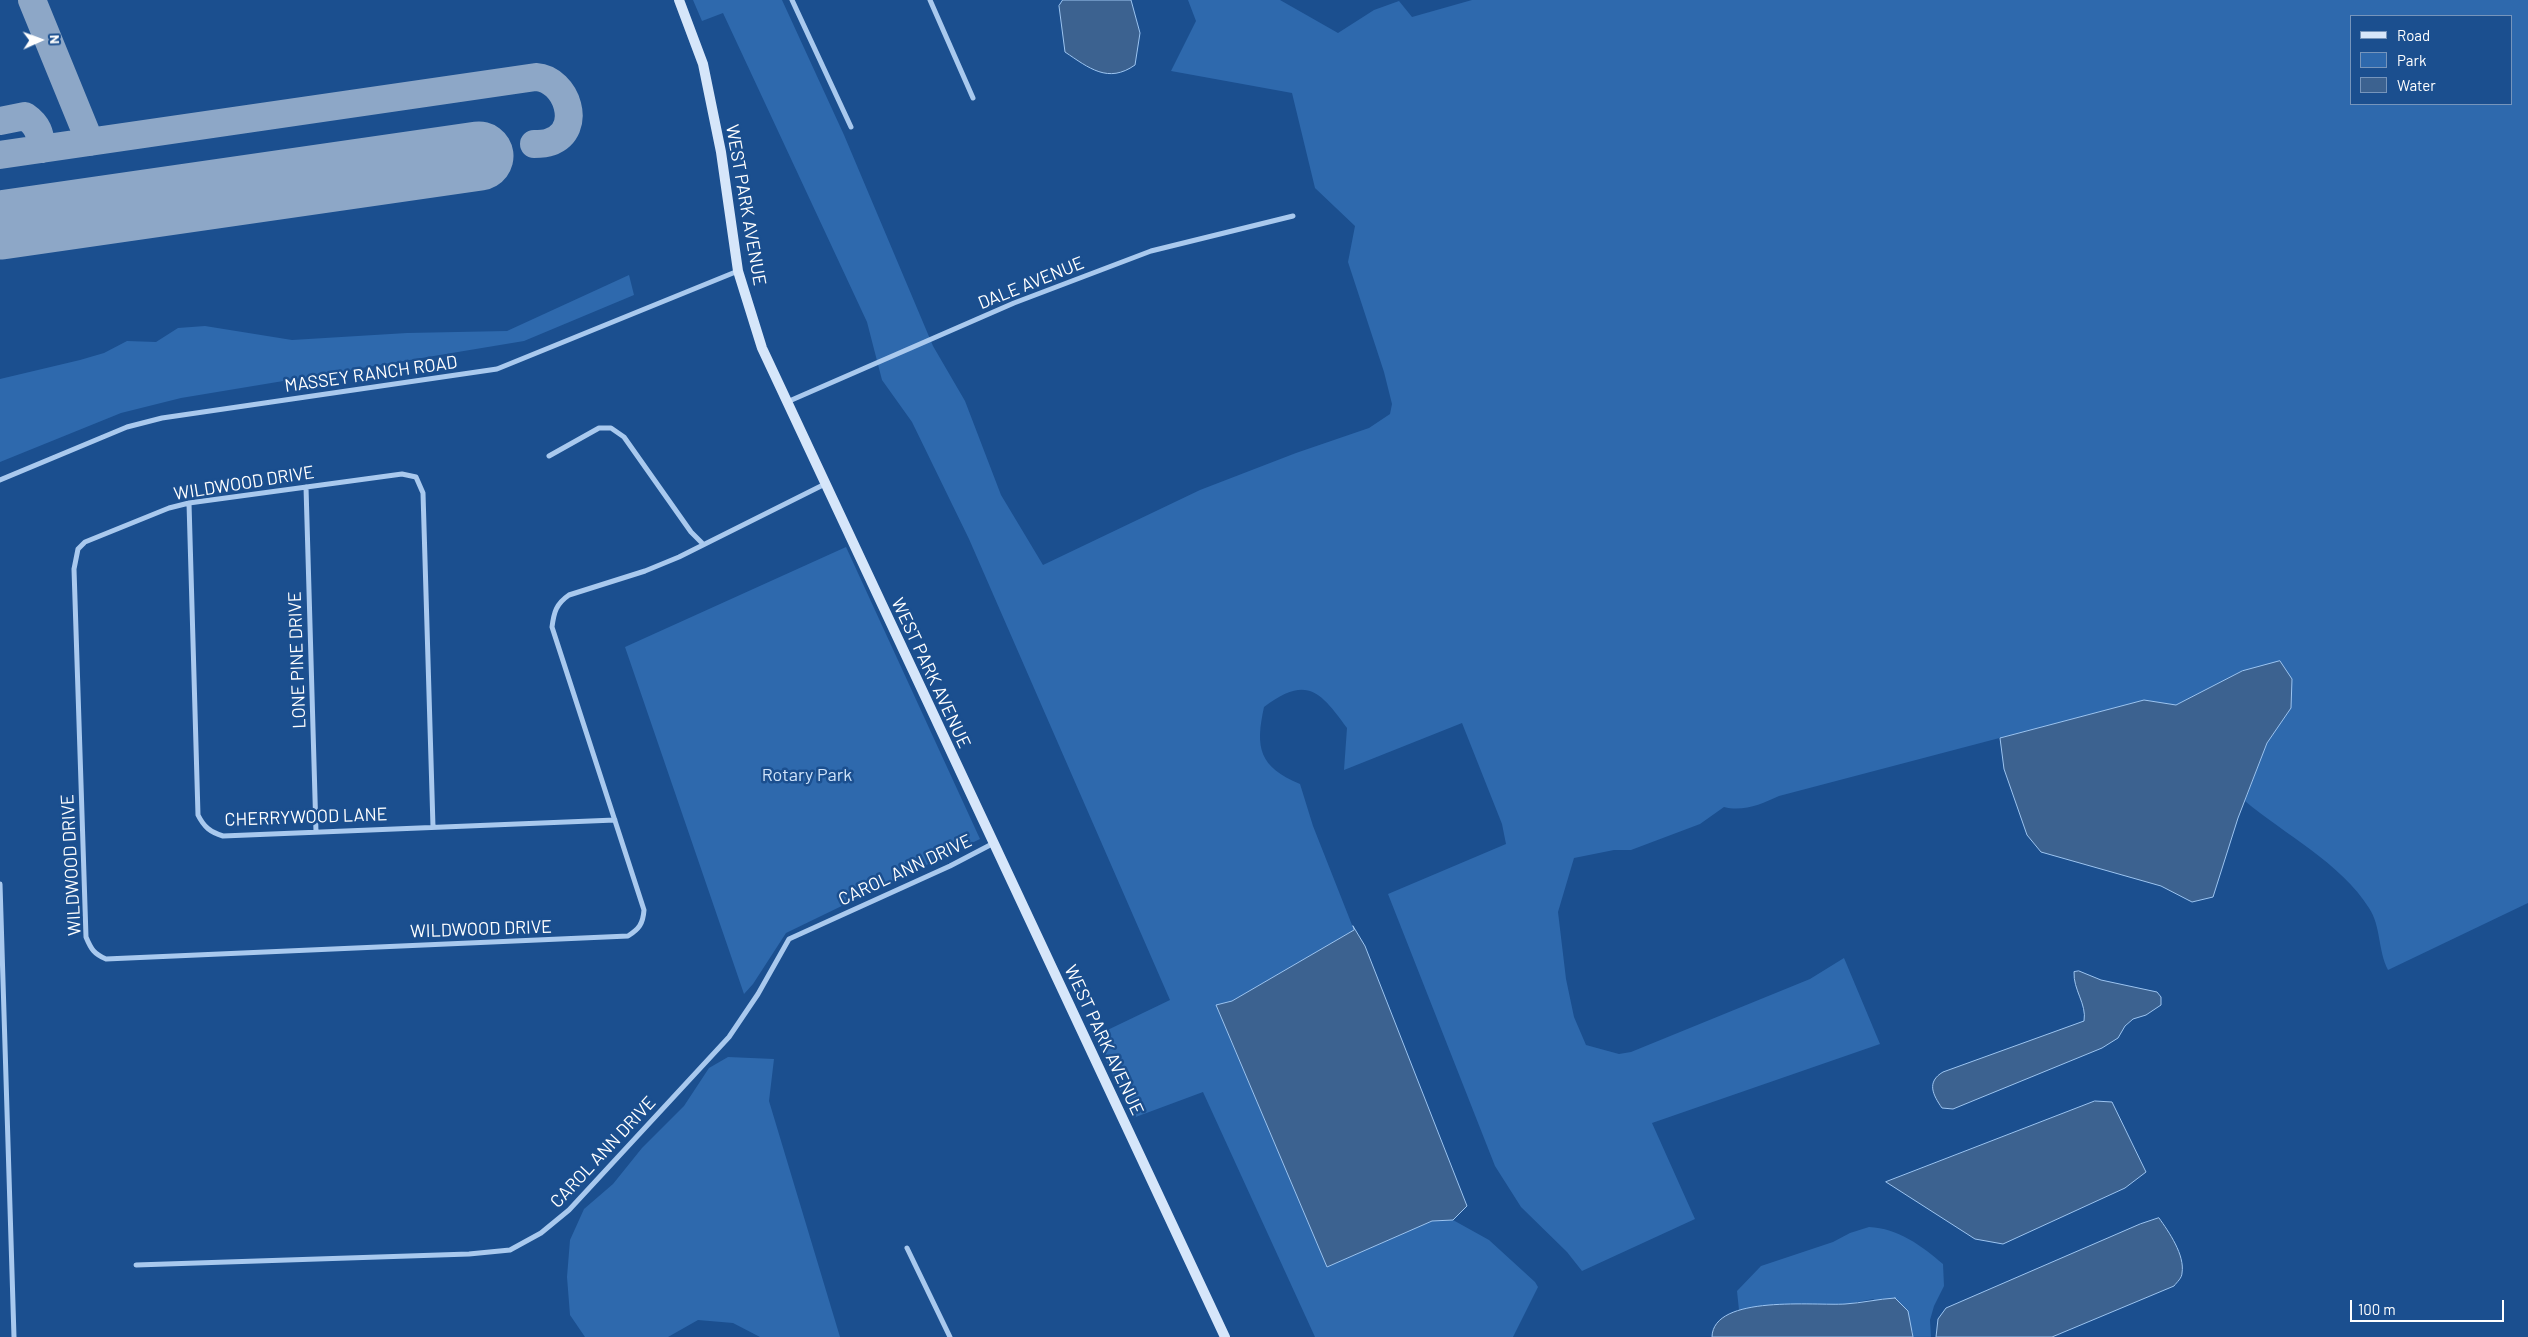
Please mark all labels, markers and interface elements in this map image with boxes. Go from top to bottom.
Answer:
north arrow [15,15,65,65]
legend [2350,15,2513,105]
text: Road [2397,26,2430,44]
text: N [47,35,64,44]
text: Park [2397,51,2426,69]
text: Water [2397,76,2436,94]
street label: WEST PARK AVENUE [721,123,771,287]
street label: DALE AVENUE [975,252,1087,314]
street label: MASSEY RANCH ROAD [283,351,459,397]
street label: WILDWOOD DRIVE [172,461,316,505]
street label: LONE PINE DRIVE [284,591,310,729]
street label: WEST PARK AVENUE [887,594,975,752]
park label: Rotary Park [762,764,852,786]
street label: WILDWOOD DRIVE [56,794,86,936]
street label: CHERRYWOOD LANE [224,803,388,831]
street label: CAROL ANN DRIVE [835,830,975,910]
street label: WILDWOOD DRIVE [410,916,552,942]
street label: WEST PARK AVENUE [1060,961,1148,1119]
street label: CAROL ANN DRIVE [546,1092,660,1212]
scale bar [2353,1290,2507,1322]
text: 100 m [2358,1300,2396,1318]

